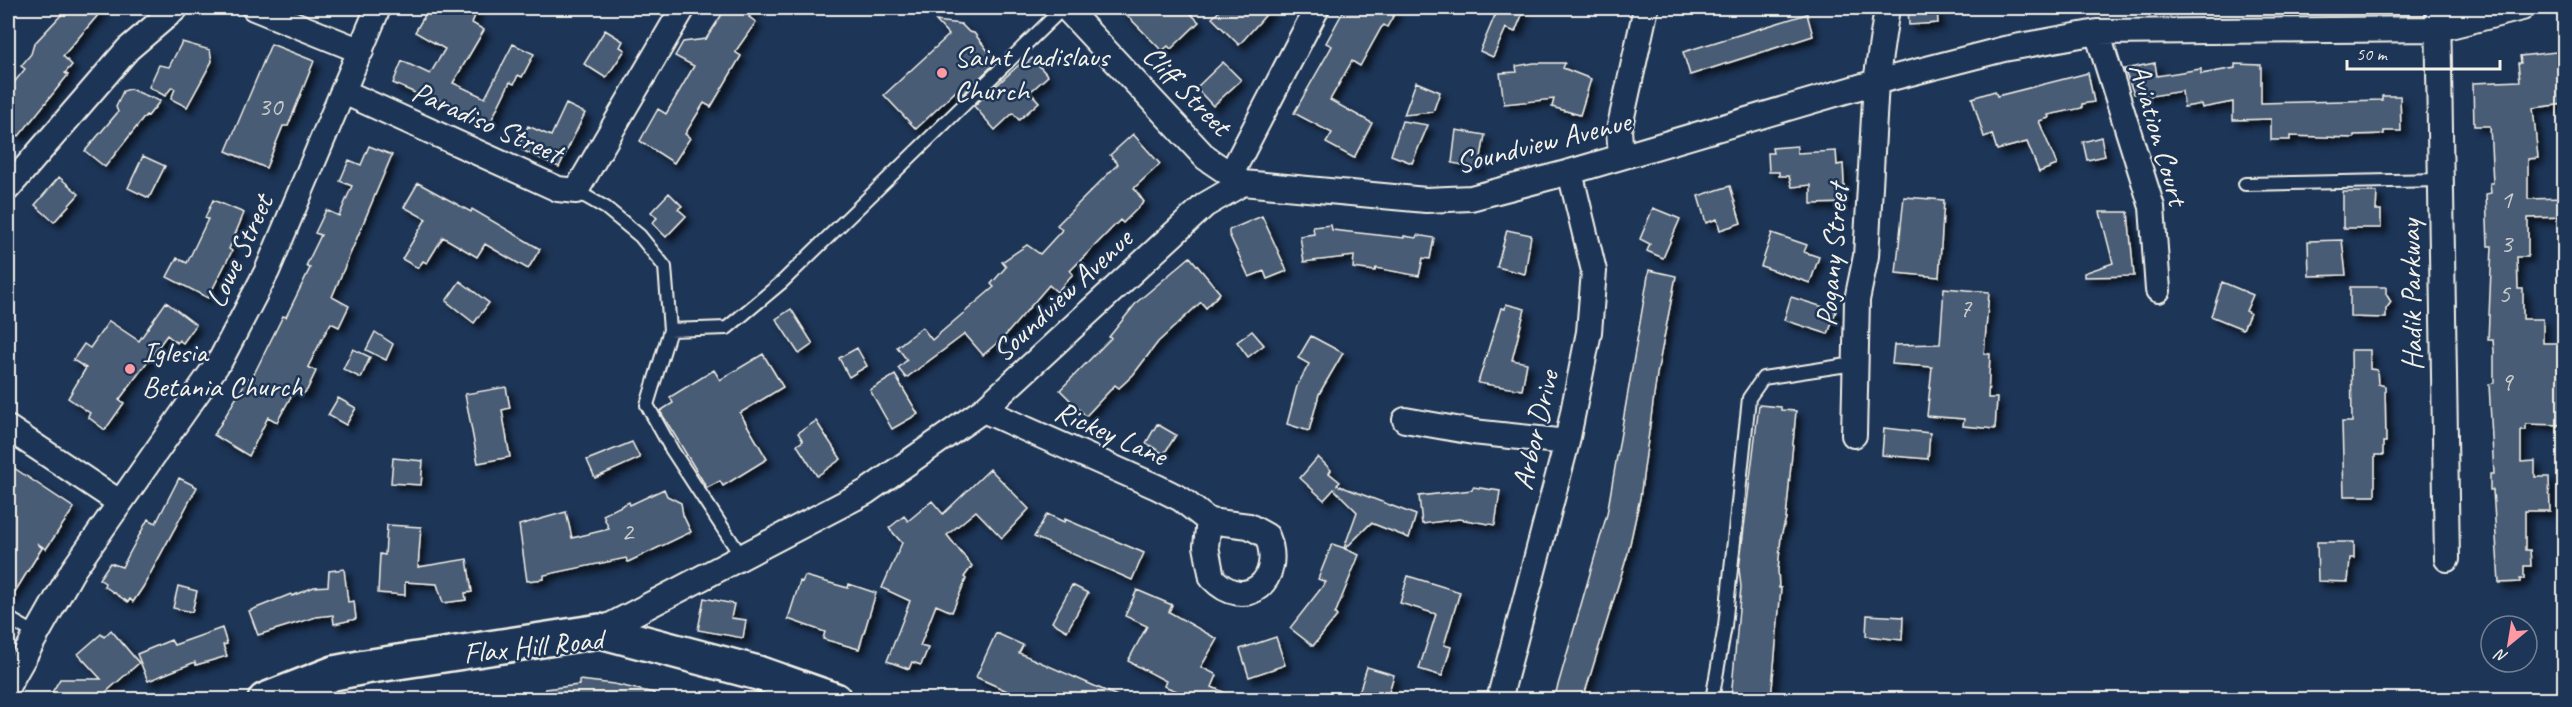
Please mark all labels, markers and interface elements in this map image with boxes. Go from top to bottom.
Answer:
scale bar [2347,33,2500,71]
place label: Saint Ladislaus Church [954,37,1112,109]
street label: Cliff Street [1134,37,1242,146]
text: 50 m [2356,43,2389,65]
street label: Aviation Court [2121,58,2198,212]
marker: Saint Ladislaus Church [935,66,949,80]
street label: Paradiso Street [406,72,571,173]
house number: 30 [258,89,284,123]
street label: Soundview Avenue [1452,101,1636,182]
street label: Pogany Street [1807,178,1857,328]
house number: 1 [2500,182,2514,216]
street label: Lowe Street [196,186,283,314]
street label: Hadik Parkway [2391,216,2431,371]
street label: Soundview Avenue [984,219,1142,370]
house number: 3 [2500,226,2514,260]
house number: 5 [2498,276,2512,310]
house number: 7 [1959,291,1973,325]
place label: Iglesia Betania Church [142,333,303,405]
marker: Iglesia Betania Church [123,362,137,376]
house number: 9 [2500,364,2514,398]
street label: Arbor Drive [1503,365,1568,493]
street label: Rickey Lane [1049,391,1175,475]
house number: 2 [621,514,635,548]
north arrow [2479,614,2539,674]
street label: Flax Hill Road [461,619,609,672]
text: N [2490,643,2511,667]

